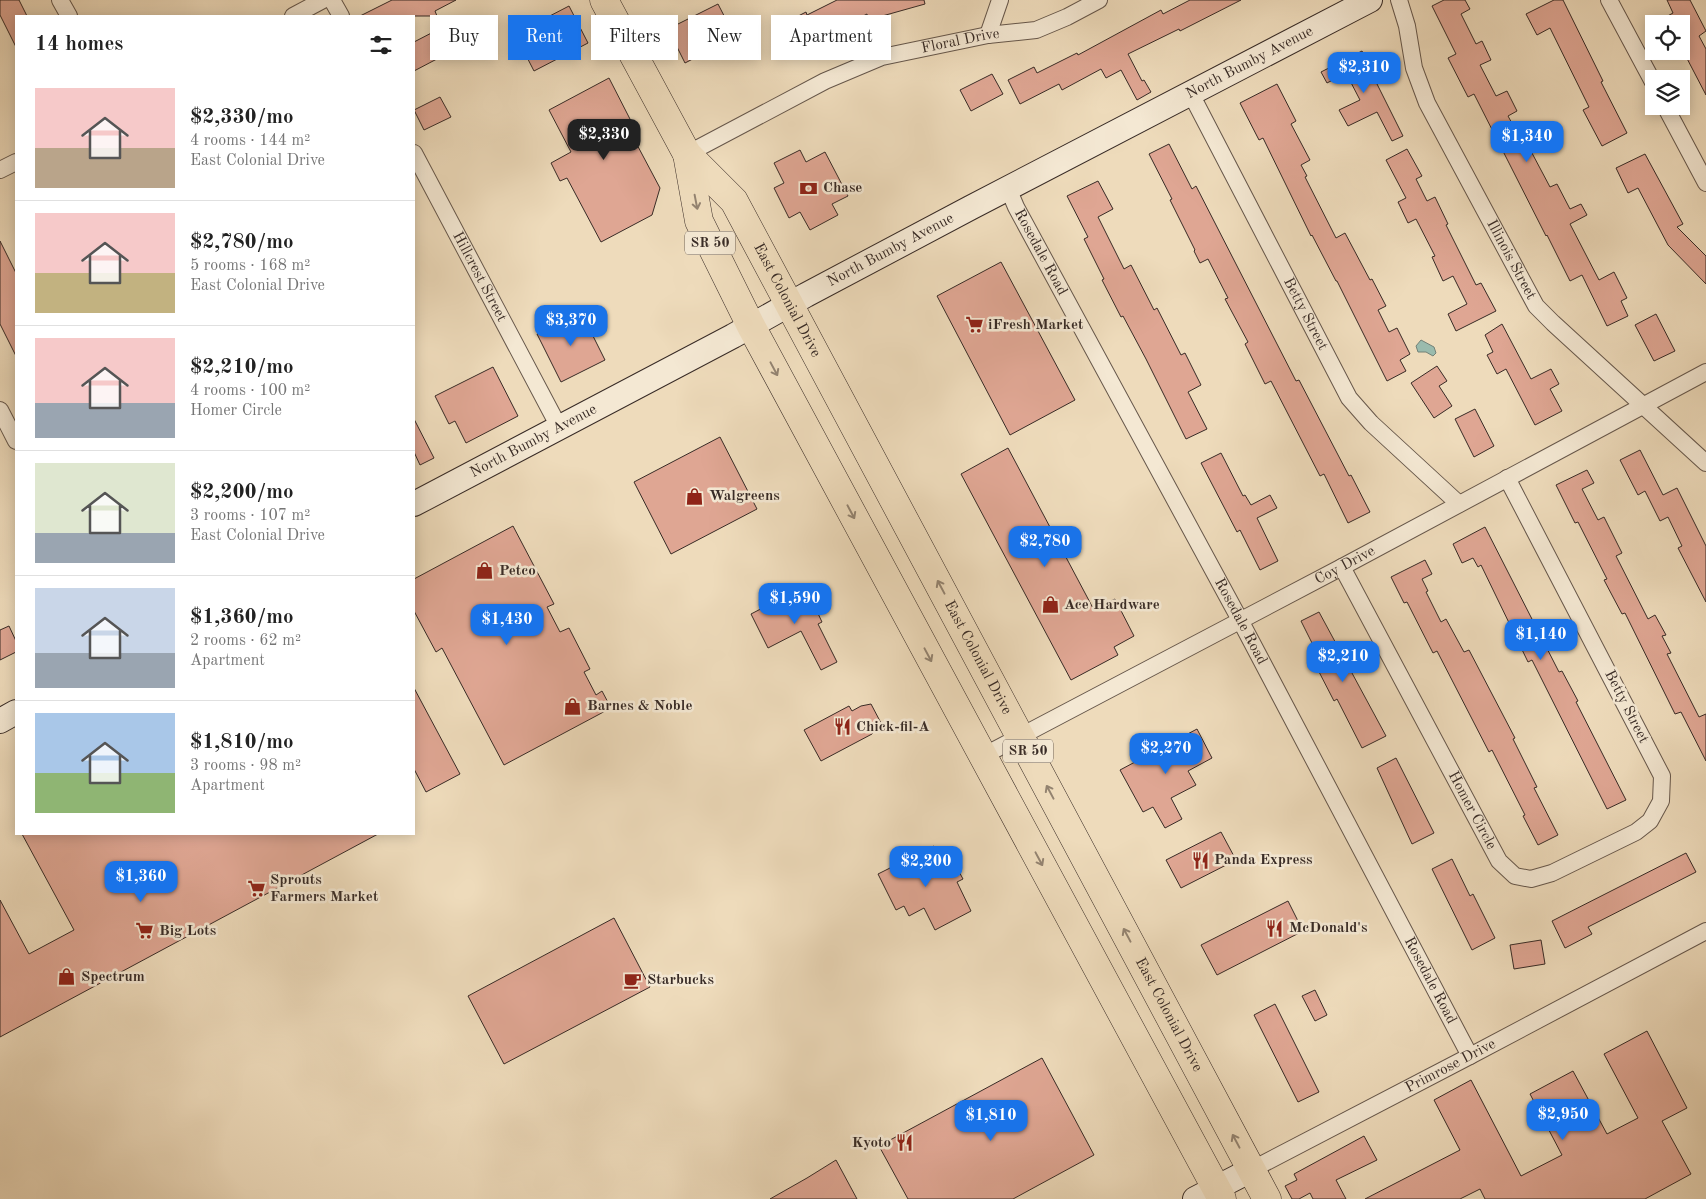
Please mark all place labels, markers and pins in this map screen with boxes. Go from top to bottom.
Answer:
pin: $2,310 [1323,52,1405,94]
pin: $2,330 [563,119,645,161]
pin: $1,340 [1486,120,1568,163]
bank icon: Chase [799,178,819,198]
place label: Chase [823,181,862,196]
pin: $3,370 [530,304,612,347]
supermarket icon: iFresh Market [964,315,984,335]
place label: iFresh Market [988,318,1084,333]
shop icon: Walgreens [685,486,705,506]
place label: Walgreens [709,489,780,504]
pin: $2,780 [1004,526,1086,568]
shop icon: Petco [475,561,495,581]
place label: Petco [499,564,536,579]
pin: $1,590 [754,582,836,625]
shop icon: Ace Hardware [1040,595,1060,615]
place label: Ace Hardware [1064,598,1160,613]
pin: $1,430 [466,604,548,646]
pin: $1,140 [1500,618,1582,661]
pin: $2,210 [1302,640,1384,683]
shop icon: Barnes & Noble [563,696,583,716]
place label: Barnes & Noble [587,699,692,714]
restaurant icon: Chick-fil-A [832,717,852,737]
place label: Chick-fil-A [856,720,930,735]
pin: $2,270 [1125,732,1207,775]
pin: $2,200 [885,846,967,888]
restaurant icon: Panda Express [1190,850,1210,870]
place label: Panda Express [1214,853,1313,868]
pin: $1,360 [100,860,182,903]
place label: Sprouts Farmers Market [270,873,379,905]
supermarket icon: Sprouts Farmers Market [246,879,266,899]
restaurant icon: McDonald's [1265,918,1285,938]
supermarket icon: Big Lots [135,921,155,941]
place label: McDonald's [1289,921,1367,936]
place label: Big Lots [159,924,216,939]
shop icon: Spectrum [57,967,77,987]
place label: Spectrum [81,970,145,985]
cafe icon: Starbucks [623,970,643,990]
place label: Starbucks [647,973,714,988]
pin: $2,950 [1522,1098,1604,1141]
pin: $1,810 [950,1100,1032,1142]
restaurant icon: Kyoto [895,1133,915,1153]
place label: Kyoto [852,1136,891,1151]

